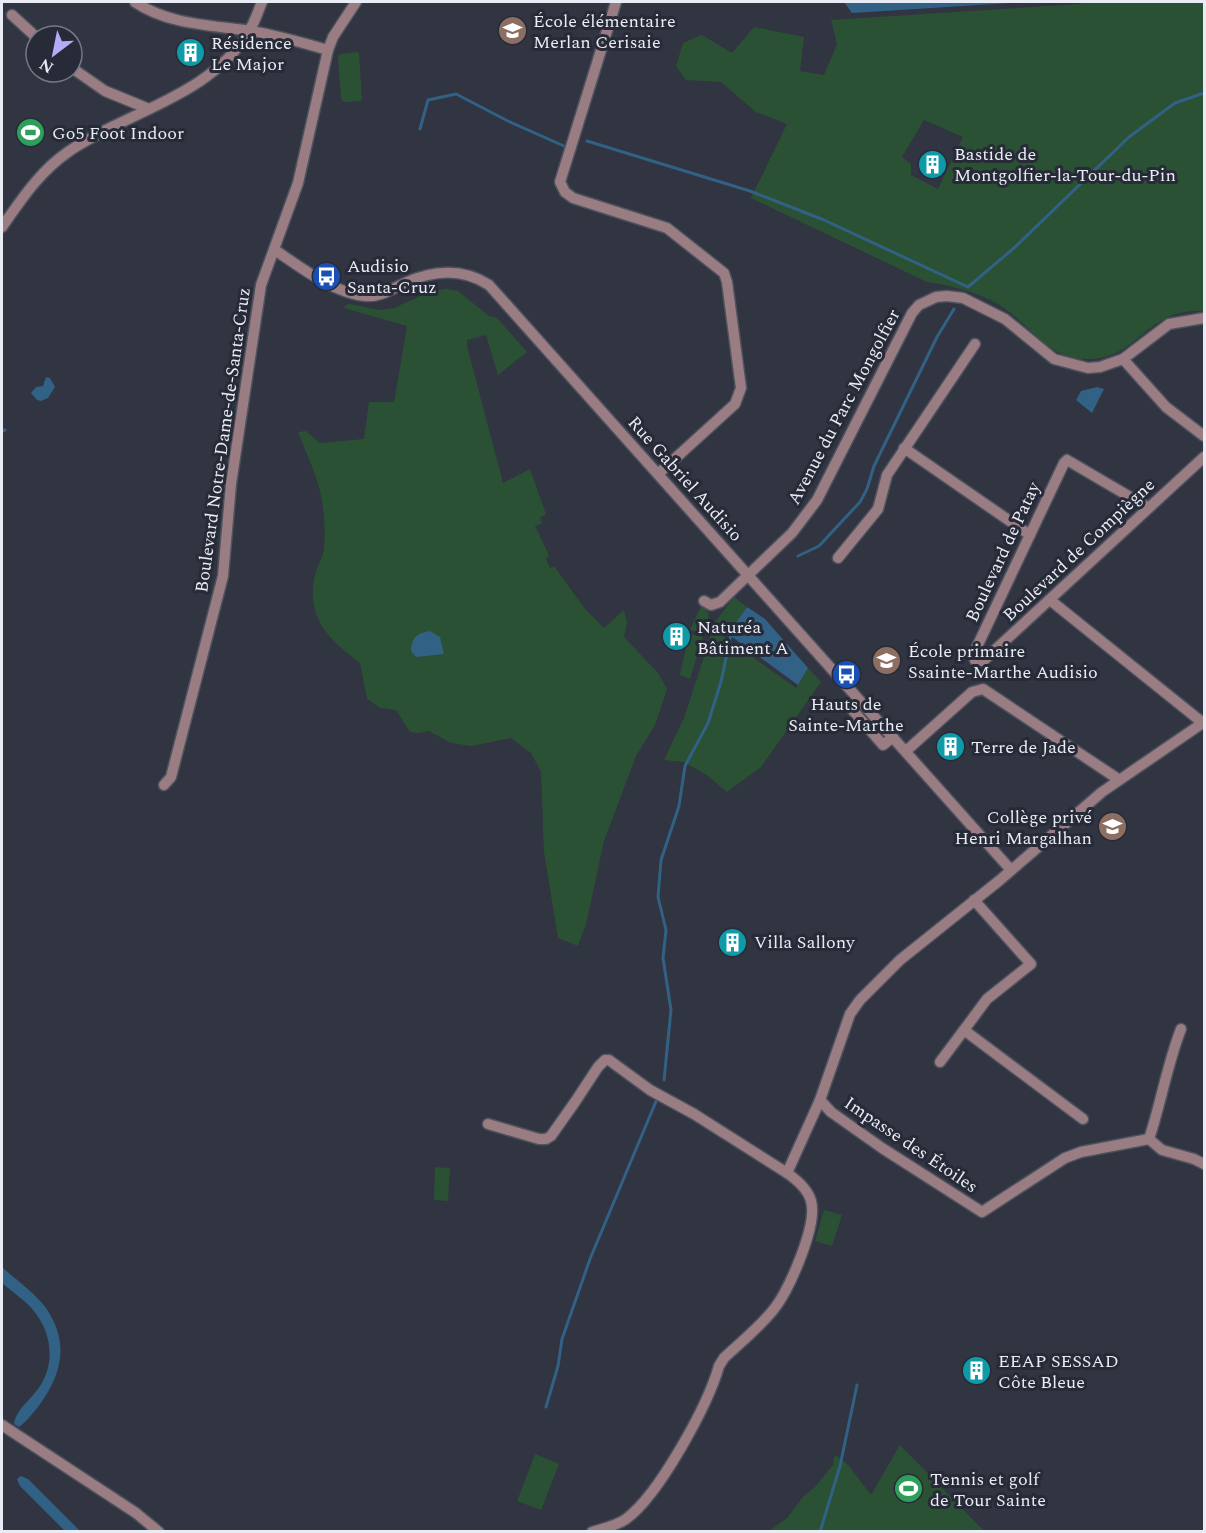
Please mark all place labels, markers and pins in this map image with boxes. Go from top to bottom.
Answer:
place label: École élémentaire Merlan Cerisaie [533,8,676,56]
school or university icon: École élémentaire Merlan Cerisaie [496,15,528,47]
place label: Résidence Le Major [211,30,292,78]
building icon: Résidence Le Major [174,37,206,69]
sports icon: Go5 Foot Indoor [15,117,47,149]
place label: Go5 Foot Indoor [52,120,184,147]
place label: Bastide de Montgolfier-la-Tour-du-Pin [954,141,1176,189]
building icon: Bastide de Montgolfier-la-Tour-du-Pin [917,148,949,180]
place label: Audisio Santa-Cruz [347,253,437,301]
bus stop icon: Audisio Santa-Cruz [310,260,342,292]
place label: Naturéa Bâtiment A [697,614,789,662]
building icon: Naturéa Bâtiment A [660,621,692,653]
place label: École primaire Ssainte-Marthe Audisio [908,638,1098,686]
school or university icon: École primaire Ssainte-Marthe Audisio [871,645,903,677]
bus stop icon: Hauts de Sainte-Marthe [830,659,862,691]
place label: Hauts de Sainte-Marthe [788,691,904,739]
building icon: Terre de Jade [934,731,966,763]
place label: Terre de Jade [971,734,1076,761]
place label: Collège privé Henri Margalhan [954,804,1092,852]
school or university icon: Collège privé Henri Margalhan [1097,811,1129,843]
building icon: Villa Sallony [717,926,749,958]
place label: Villa Sallony [754,929,856,956]
place label: EEAP SESSAD Côte Bleue [998,1348,1119,1396]
building icon: EEAP SESSAD Côte Bleue [961,1355,993,1387]
place label: Tennis et golf de Tour Sainte [930,1466,1046,1514]
sports icon: Tennis et golf de Tour Sainte [893,1473,925,1505]

